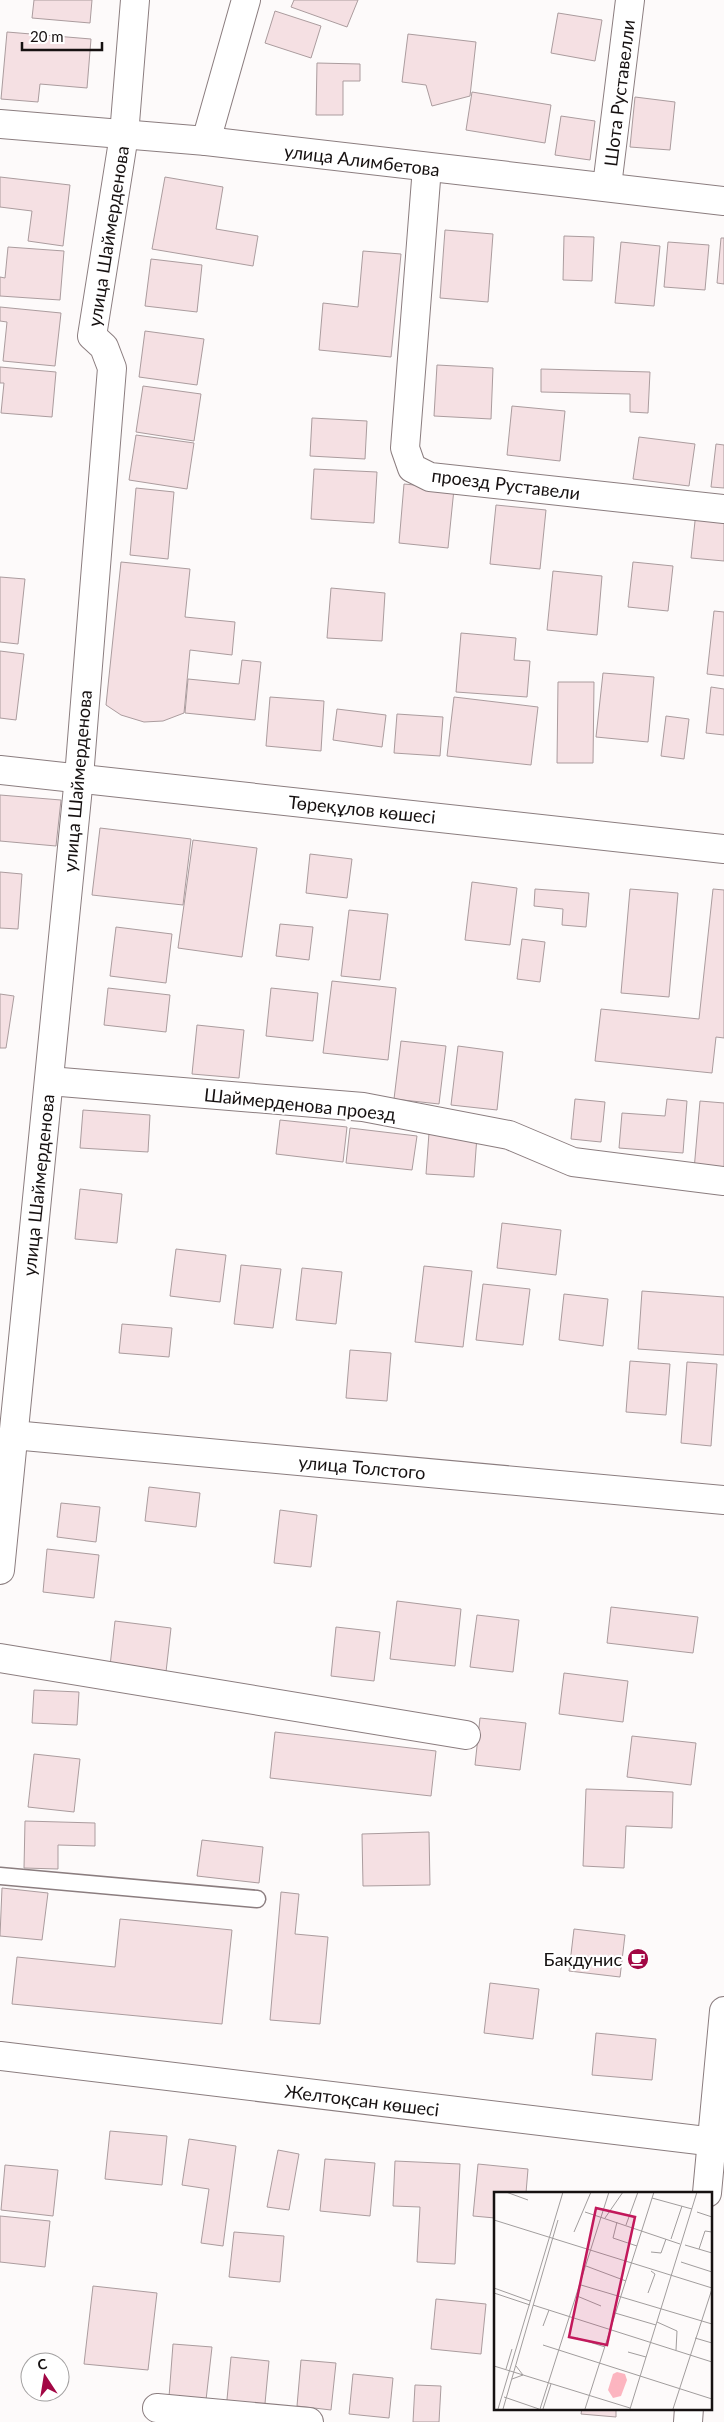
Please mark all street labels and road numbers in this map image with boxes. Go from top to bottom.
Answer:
street label: Шота Руставелли [599,18,639,168]
street label: улица Алимбетова [283,140,441,180]
street label: улица Шаймерденова [83,144,133,328]
street label: проезд Руставели [431,464,581,504]
street label: улица Шаймерденова [58,689,96,873]
street label: Төреқұлов көшесі [287,790,437,828]
street label: Шаймерденова проезд [203,1083,397,1125]
street label: улица Шаймерденова [18,1093,58,1277]
street label: улица Толстого [298,1450,426,1484]
street label: Желтоқсан көшесі [283,2080,441,2120]

